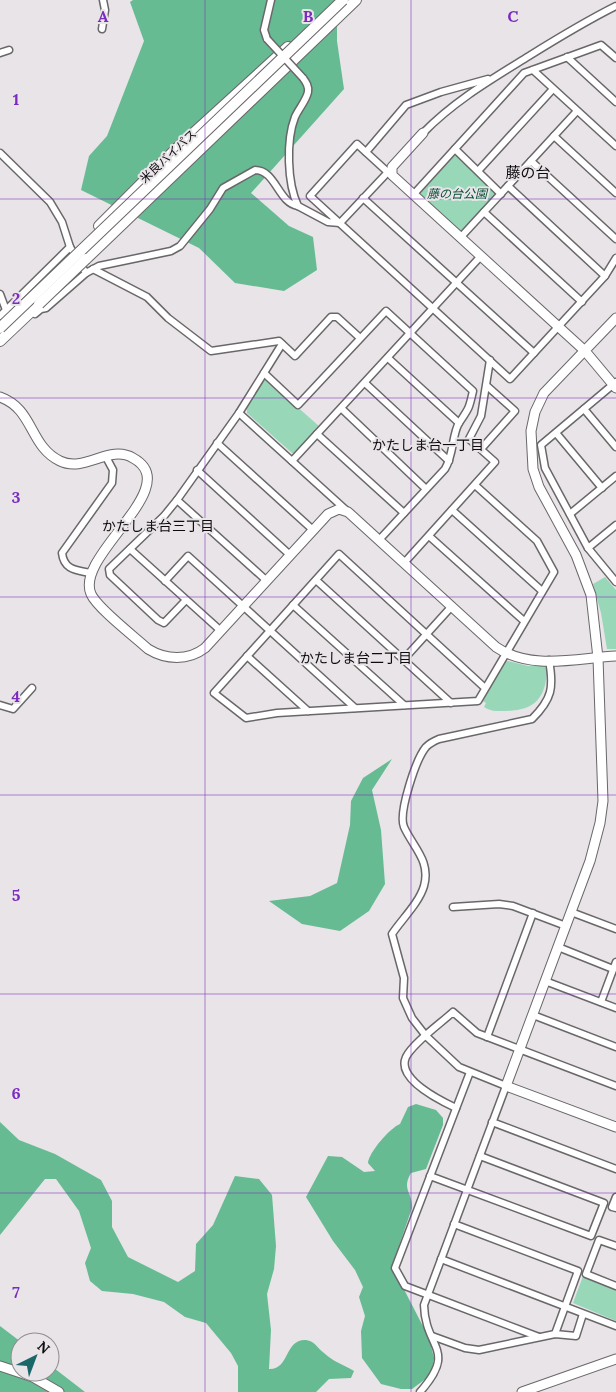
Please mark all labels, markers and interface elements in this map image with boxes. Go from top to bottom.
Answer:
text: A [98,6,109,26]
text: B [303,6,314,26]
text: C [507,6,519,26]
text: 1 [13,89,19,109]
street label: 米良バイパス [137,126,199,186]
district label: 藤の台 [505,163,551,182]
park label: 藤の台公園 [427,186,489,201]
text: 2 [12,288,20,308]
district label: かたしま台一丁目 [372,436,484,454]
text: 3 [12,487,21,507]
district label: かたしま台三丁目 [102,517,214,535]
district label: かたしま台二丁目 [300,649,412,667]
text: 4 [12,686,21,706]
text: 5 [12,885,21,905]
text: 6 [11,1083,21,1103]
text: 7 [12,1282,20,1302]
north arrow [10,1332,60,1382]
text: N [34,1337,54,1358]

